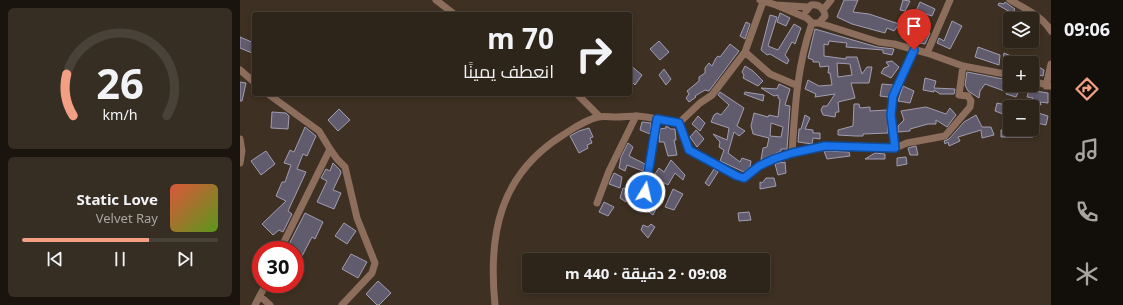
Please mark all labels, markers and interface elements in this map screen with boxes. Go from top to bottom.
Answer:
pin [897,9,931,50]
map controls [1003,12,1039,136]
button: layers [1003,12,1039,48]
icon: arrive [903,15,925,37]
text: 09:06 [1064,17,1110,41]
text: 70 m [487,19,554,57]
icon: right [568,28,620,80]
text: 26 [96,55,144,111]
button: + [1003,56,1039,92]
text: انعطف يمينًا [463,59,554,83]
icon: directions [1073,75,1101,103]
button: − [1003,100,1039,136]
text: km/h [102,105,138,124]
icon: music [1073,136,1101,164]
position arrow [624,171,666,213]
text: Static Love [77,189,158,209]
icon: phone [1073,198,1101,226]
text: Velvet Ray [96,209,158,227]
speed limit sign: 30 [252,241,304,293]
icon: previous [44,248,66,270]
icon: pause [109,248,131,270]
icon: next [174,248,196,270]
icon: climate [1073,260,1101,288]
text: 09:08 · 2 دقيقة · 440 m [565,263,727,283]

